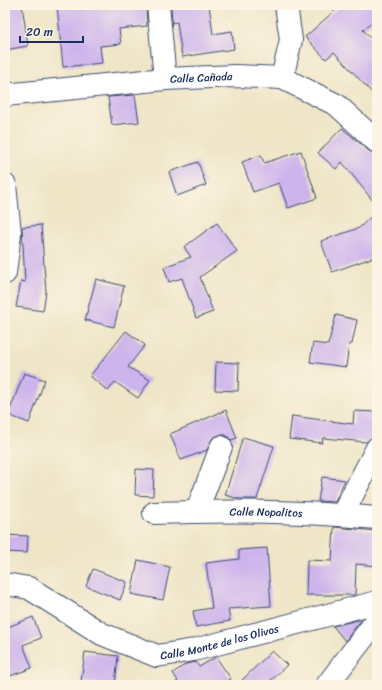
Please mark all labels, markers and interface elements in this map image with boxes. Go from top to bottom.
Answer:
scale bar [20,18,83,44]
text: 20 m [26,21,53,43]
street label: Calle Cañada [170,67,233,88]
street label: Calle Nopalitos [230,502,303,522]
street label: Calle Monte de los Olivos [159,618,282,665]

